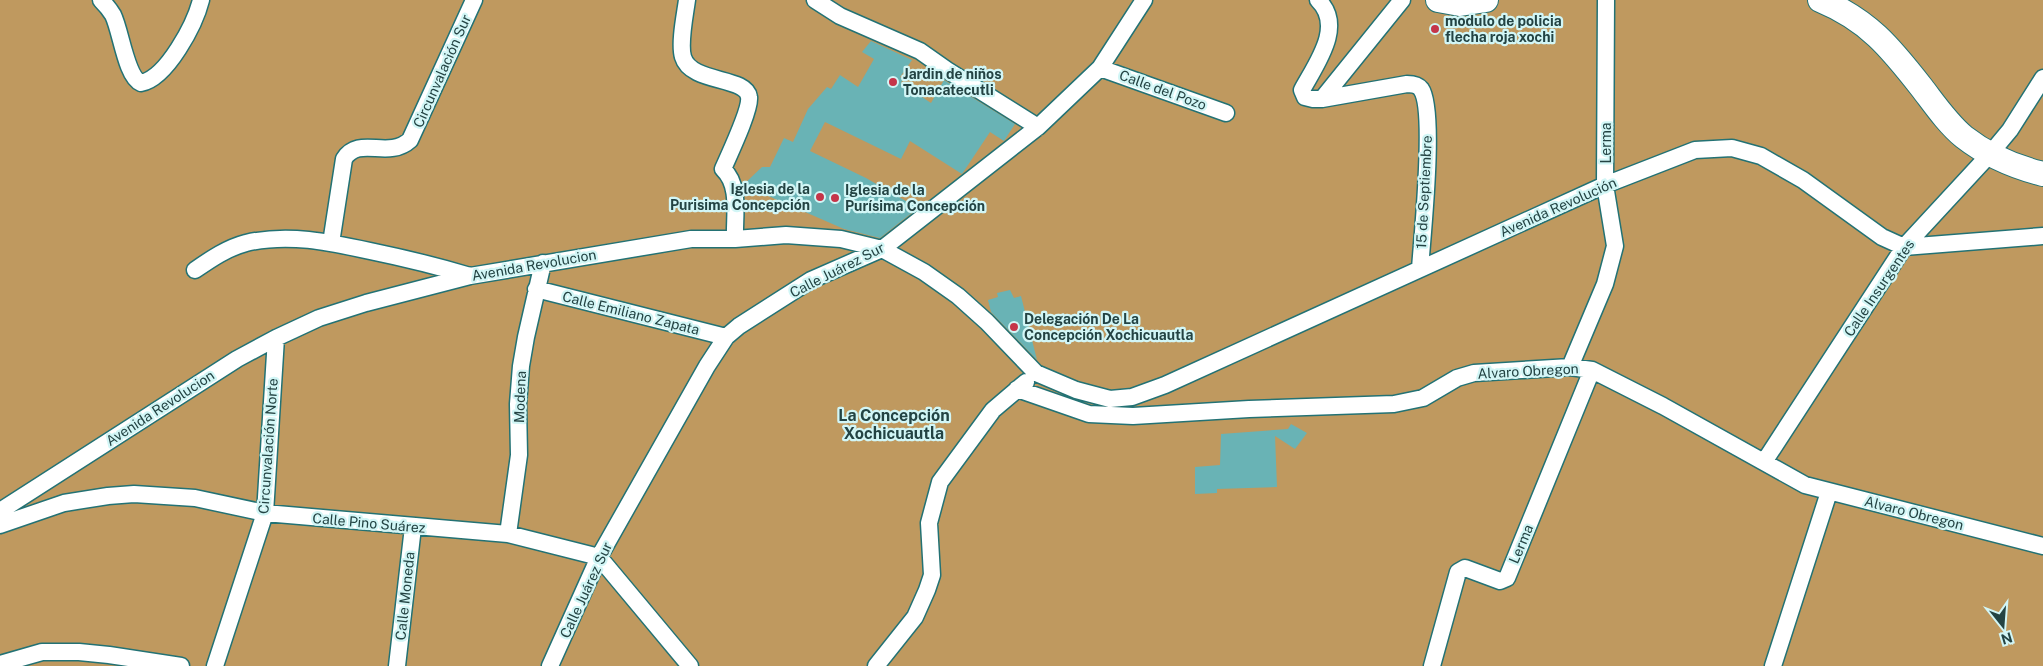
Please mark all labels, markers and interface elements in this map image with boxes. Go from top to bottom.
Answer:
street label: Circunvalación Sur [410,12,474,130]
place label: modulo de policia flecha roja xochi [1445,13,1562,45]
marker: modulo de policia flecha roja xochi [1429,23,1441,35]
place label: Jardin de niños Tonacatecutli [903,66,1002,98]
street label: Calle del Pozo [1117,67,1209,113]
marker: Jardin de niños Tonacatecutli [887,76,899,88]
street label: Lerma [1598,122,1614,164]
street label: 15 de Septiembre [1413,135,1435,249]
street label: Avenida Revolución [1497,174,1619,240]
place label: Iglesia de la Purisima Concepción [670,181,810,213]
place label: Iglesia de la Purísima Concepción [845,182,985,214]
marker: Iglesia de la Purisima Concepción [814,191,826,203]
marker: Iglesia de la Purísima Concepción [829,192,841,204]
street label: Calle Insurgentes [1841,237,1917,339]
street label: Calle Juárez Sur [787,239,887,301]
street label: Avenida Revolucion [471,246,597,284]
street label: Calle Emiliano Zapata [561,288,701,338]
place label: Delegación De La Concepción Xochicuautla [1024,311,1193,343]
marker: Delegación De La Concepción Xochicuautla [1008,321,1020,333]
street label: Alvaro Obregon [1477,360,1579,382]
street label: Avenida Revolucion [103,367,217,449]
street label: Modena [511,371,529,423]
street label: Circunvalación Norte [255,378,281,514]
district label: La Concepción Xochicuautla [838,406,950,443]
street label: Alvaro Obregon [1863,493,1965,533]
street label: Calle Pino Suárez [312,510,426,536]
street label: Lerma [1506,522,1536,566]
street label: Calle Juárez Sur [557,539,615,641]
street label: Calle Moneda [392,551,418,641]
north arrow [1978,601,2028,651]
text: N [1999,629,2014,648]

